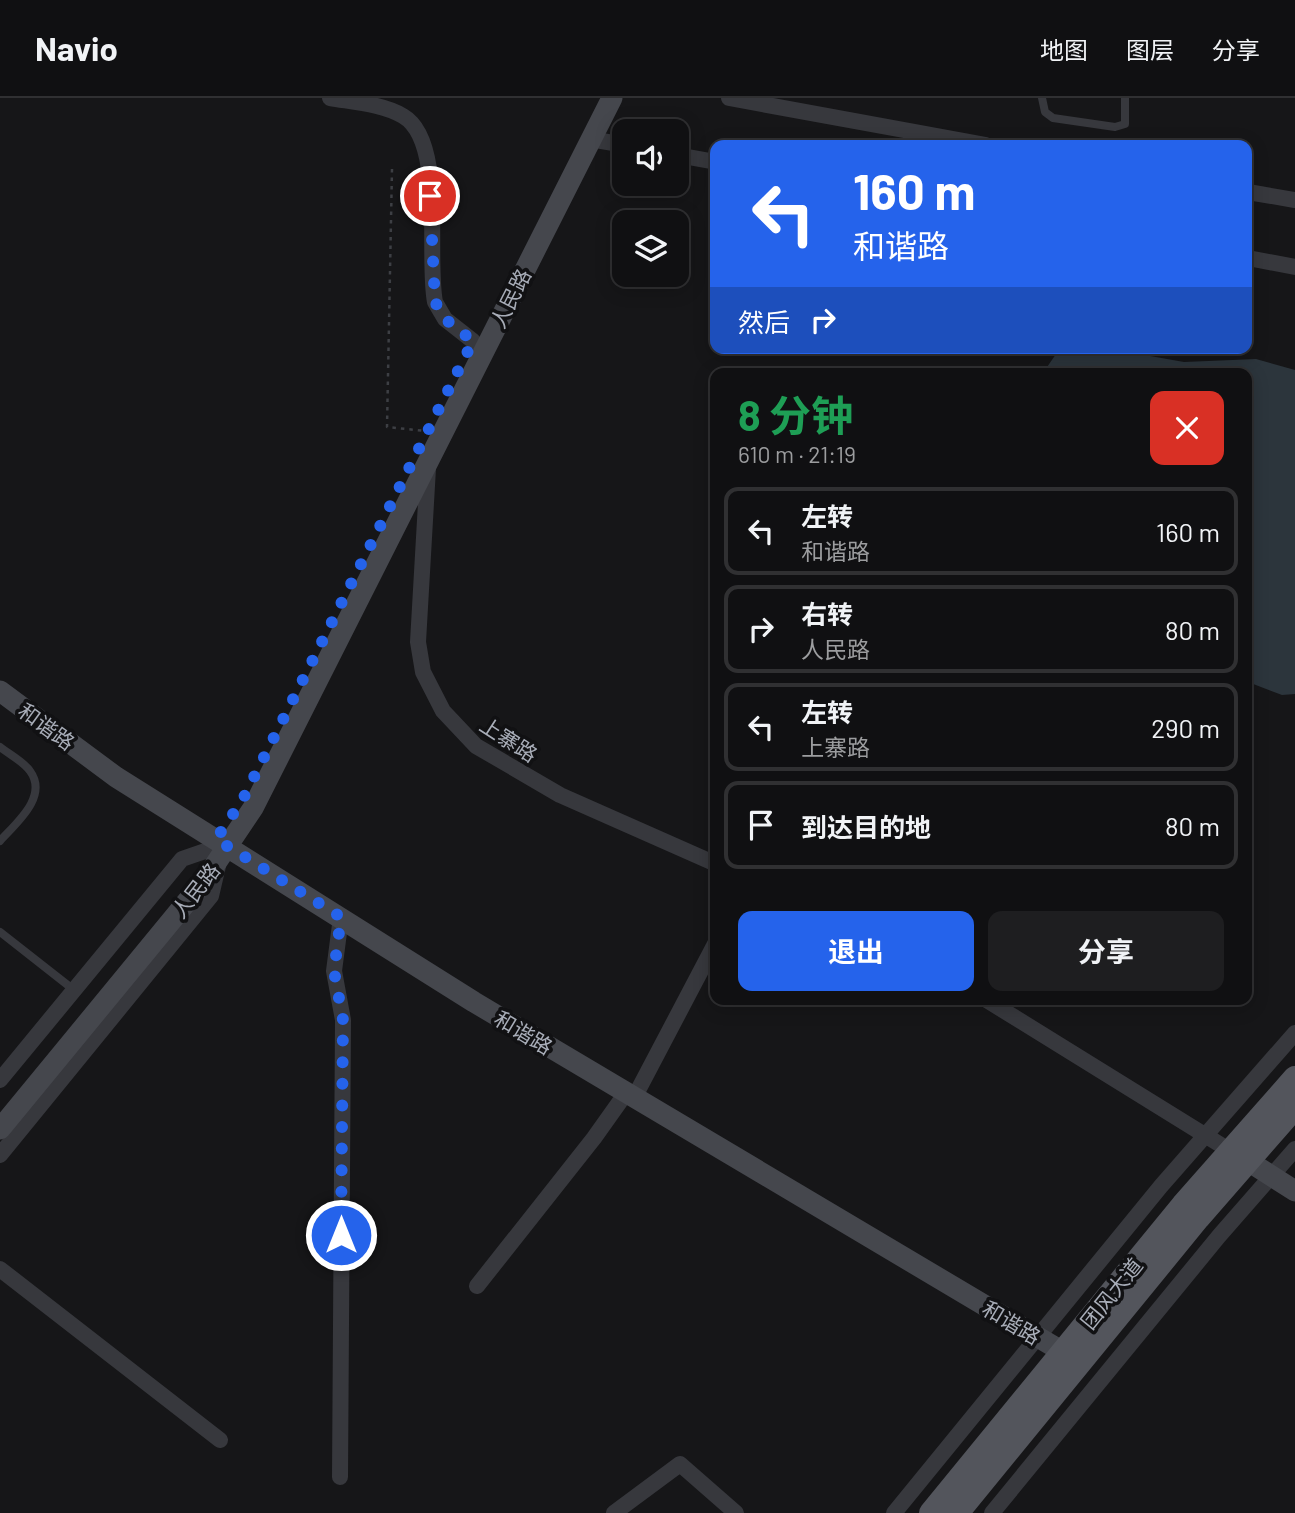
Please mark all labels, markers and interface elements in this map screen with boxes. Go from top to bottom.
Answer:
text: Navio [35,28,118,68]
text: 地图 [1040,35,1088,64]
text: 图层 [1126,35,1174,64]
text: 分享 [1212,35,1260,64]
map controls [612,119,689,287]
button: sound [612,119,689,196]
text: 160 m [853,161,975,220]
pin [400,166,460,226]
icon: left [738,168,829,259]
icon: arrive [411,177,449,215]
button: layers [612,210,689,287]
text: 和谐路 [853,226,949,264]
street label: 人民路 [485,264,535,332]
icon: right [804,301,842,339]
text: 然后 [738,306,790,337]
text: 8 分钟 [738,389,853,439]
button: close [1150,391,1224,465]
text: 610 m · 21:19 [738,440,856,468]
text: 左转 [801,500,853,531]
icon: left [742,512,780,550]
text: 160 m [1156,516,1220,547]
text: 和谐路 [801,537,870,565]
text: 右转 [801,598,853,629]
icon: right [742,610,780,648]
text: 80 m [1165,614,1220,645]
text: 人民路 [801,635,870,663]
text: 左转 [801,696,853,727]
street label: 和谐路 [14,697,80,755]
icon: left [742,708,780,746]
street label: 上寨路 [476,711,542,767]
text: 290 m [1151,712,1220,743]
text: 上寨路 [801,733,870,761]
icon: arrive [742,806,780,844]
text: 80 m [1165,810,1220,841]
text: 到达目的地 [801,811,931,842]
street label: 人民路 [166,857,224,923]
button: 退出 [738,911,974,991]
button: 分享 [988,911,1224,991]
street label: 和谐路 [491,1005,557,1059]
position arrow [304,1198,378,1272]
street label: 团风大道 [1075,1252,1147,1334]
street label: 和谐路 [979,1295,1045,1349]

